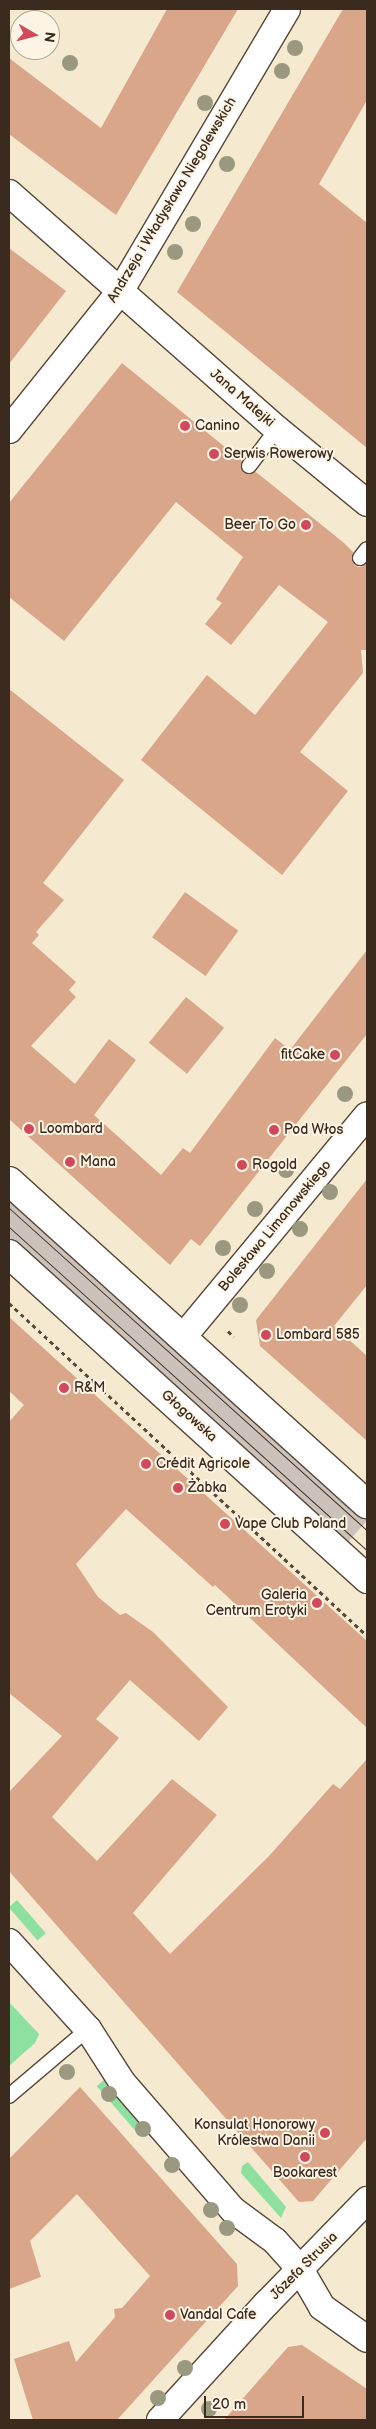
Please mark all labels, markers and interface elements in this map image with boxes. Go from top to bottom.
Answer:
north arrow [10,10,60,60]
text: N [40,31,59,43]
street label: Andrzeja i Władysława Niegolewskich [104,94,240,306]
street label: Jana Matejki [206,365,278,431]
place label: Canino [195,418,240,434]
marker: Canino [179,420,191,432]
place label: Serwis Rowerowy [224,446,333,462]
marker: Serwis Rowerowy [208,448,220,460]
place label: Beer To Go [224,517,296,533]
marker: Beer To Go [300,519,312,531]
place label: fitCake [281,1047,325,1063]
marker: fitCake [329,1049,341,1061]
place label: Loombard [39,1121,103,1137]
place label: Pod Włos [284,1122,344,1138]
marker: Loombard [23,1123,35,1135]
marker: Pod Włos [268,1124,280,1136]
place label: Mana [80,1154,116,1170]
marker: Mana [64,1156,76,1168]
street label: Bolesława Limanowskiego [215,1157,335,1295]
place label: Rogold [252,1157,297,1173]
marker: Rogold [236,1159,248,1171]
place label: Lombard 585 [276,1327,360,1343]
marker: Lombard 585 [260,1329,272,1341]
place label: R&M [74,1380,105,1396]
marker: R&M [58,1382,70,1394]
street label: Głogowska [158,1386,220,1446]
place label: Crédit Agricole [156,1456,250,1472]
marker: Crédit Agricole [140,1458,152,1470]
place label: Żabka [188,1480,227,1496]
marker: Żabka [172,1482,184,1494]
place label: Vape Club Poland [235,1516,346,1532]
marker: Vape Club Poland [219,1518,231,1530]
place label: Galeria Centrum Erotyki [206,1587,307,1620]
marker: Galeria Centrum Erotyki [311,1597,323,1609]
place label: Konsulat Honorowy Królestwa Danii [194,2117,315,2150]
marker: Konsulat Honorowy Królestwa Danii [319,2127,331,2139]
marker: Bookarest [299,2151,311,2163]
place label: Bookarest [273,2165,337,2181]
street label: Józefa Strusia [267,2229,341,2303]
place label: Vandal Cafe [180,2307,256,2323]
marker: Vandal Cafe [164,2309,176,2321]
scale bar [206,2386,306,2418]
text: 20 m [212,2395,246,2414]

